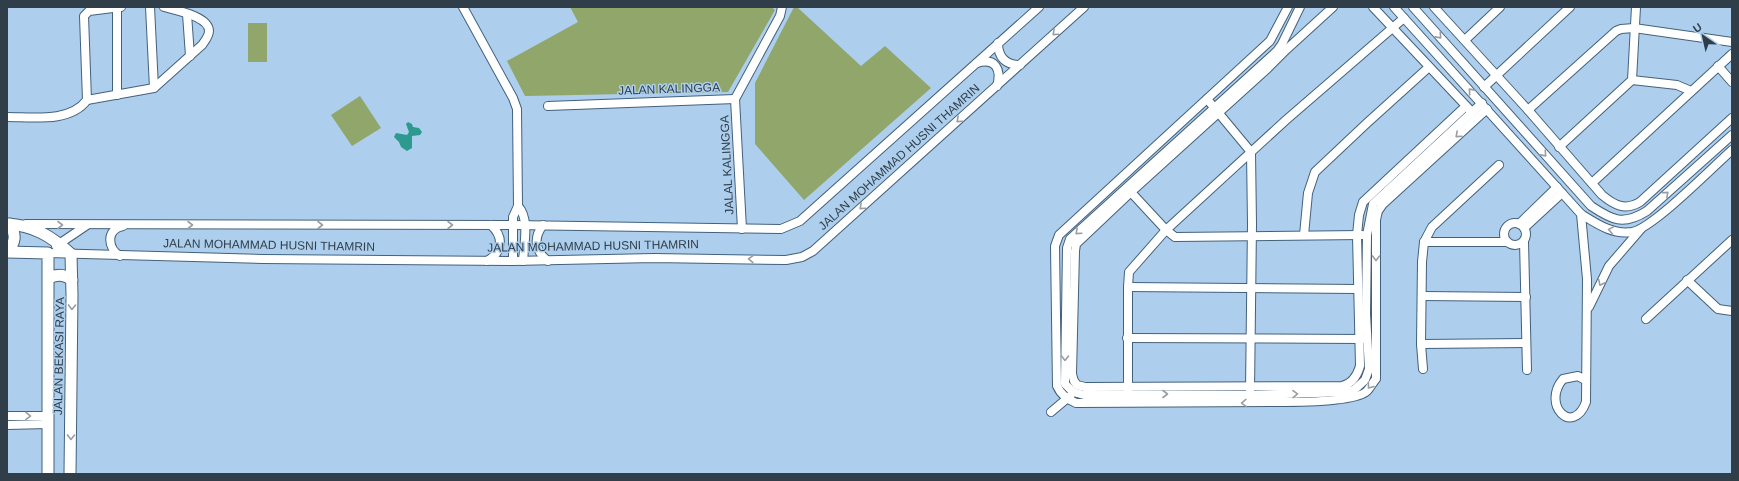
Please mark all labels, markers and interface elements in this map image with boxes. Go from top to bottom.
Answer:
north arrow [1683,16,1723,56]
text: U [1691,20,1704,35]
one-way arrow [1052,28,1060,36]
one-way arrow [1434,31,1441,39]
street label: JALAN KALINGGA [618,80,720,98]
street label: JALAN MOHAMMAD HUSNI THAMRIN [816,81,982,233]
one-way arrow [1468,88,1476,96]
street label: JALAL KALINGGA [717,115,737,215]
one-way arrow [956,116,964,123]
one-way arrow [1455,131,1463,138]
one-way arrow [1539,149,1547,157]
one-way arrow [1661,191,1669,199]
one-way arrow [859,202,867,210]
one-way arrow [57,221,63,229]
one-way arrow [187,221,193,229]
one-way arrow [317,221,323,229]
one-way arrow [447,221,453,229]
one-way arrow [1608,226,1614,235]
one-way arrow [1075,227,1083,235]
street label: JALAN MOHAMMAD HUSNI THAMRIN [163,236,375,254]
street label: JALAN MOHAMMAD HUSNI THAMRIN [487,237,699,255]
one-way arrow [748,255,754,263]
one-way arrow [1372,255,1381,261]
one-way arrow [1598,278,1606,286]
street label: JALAN BEKASI RAYA [51,297,67,415]
one-way arrow [68,304,76,310]
one-way arrow [1061,355,1069,361]
one-way arrow [1368,382,1375,389]
one-way arrow [1162,390,1168,398]
one-way arrow [1292,390,1298,398]
one-way arrow [1241,398,1247,407]
one-way arrow [25,412,31,420]
one-way arrow [66,434,75,440]

